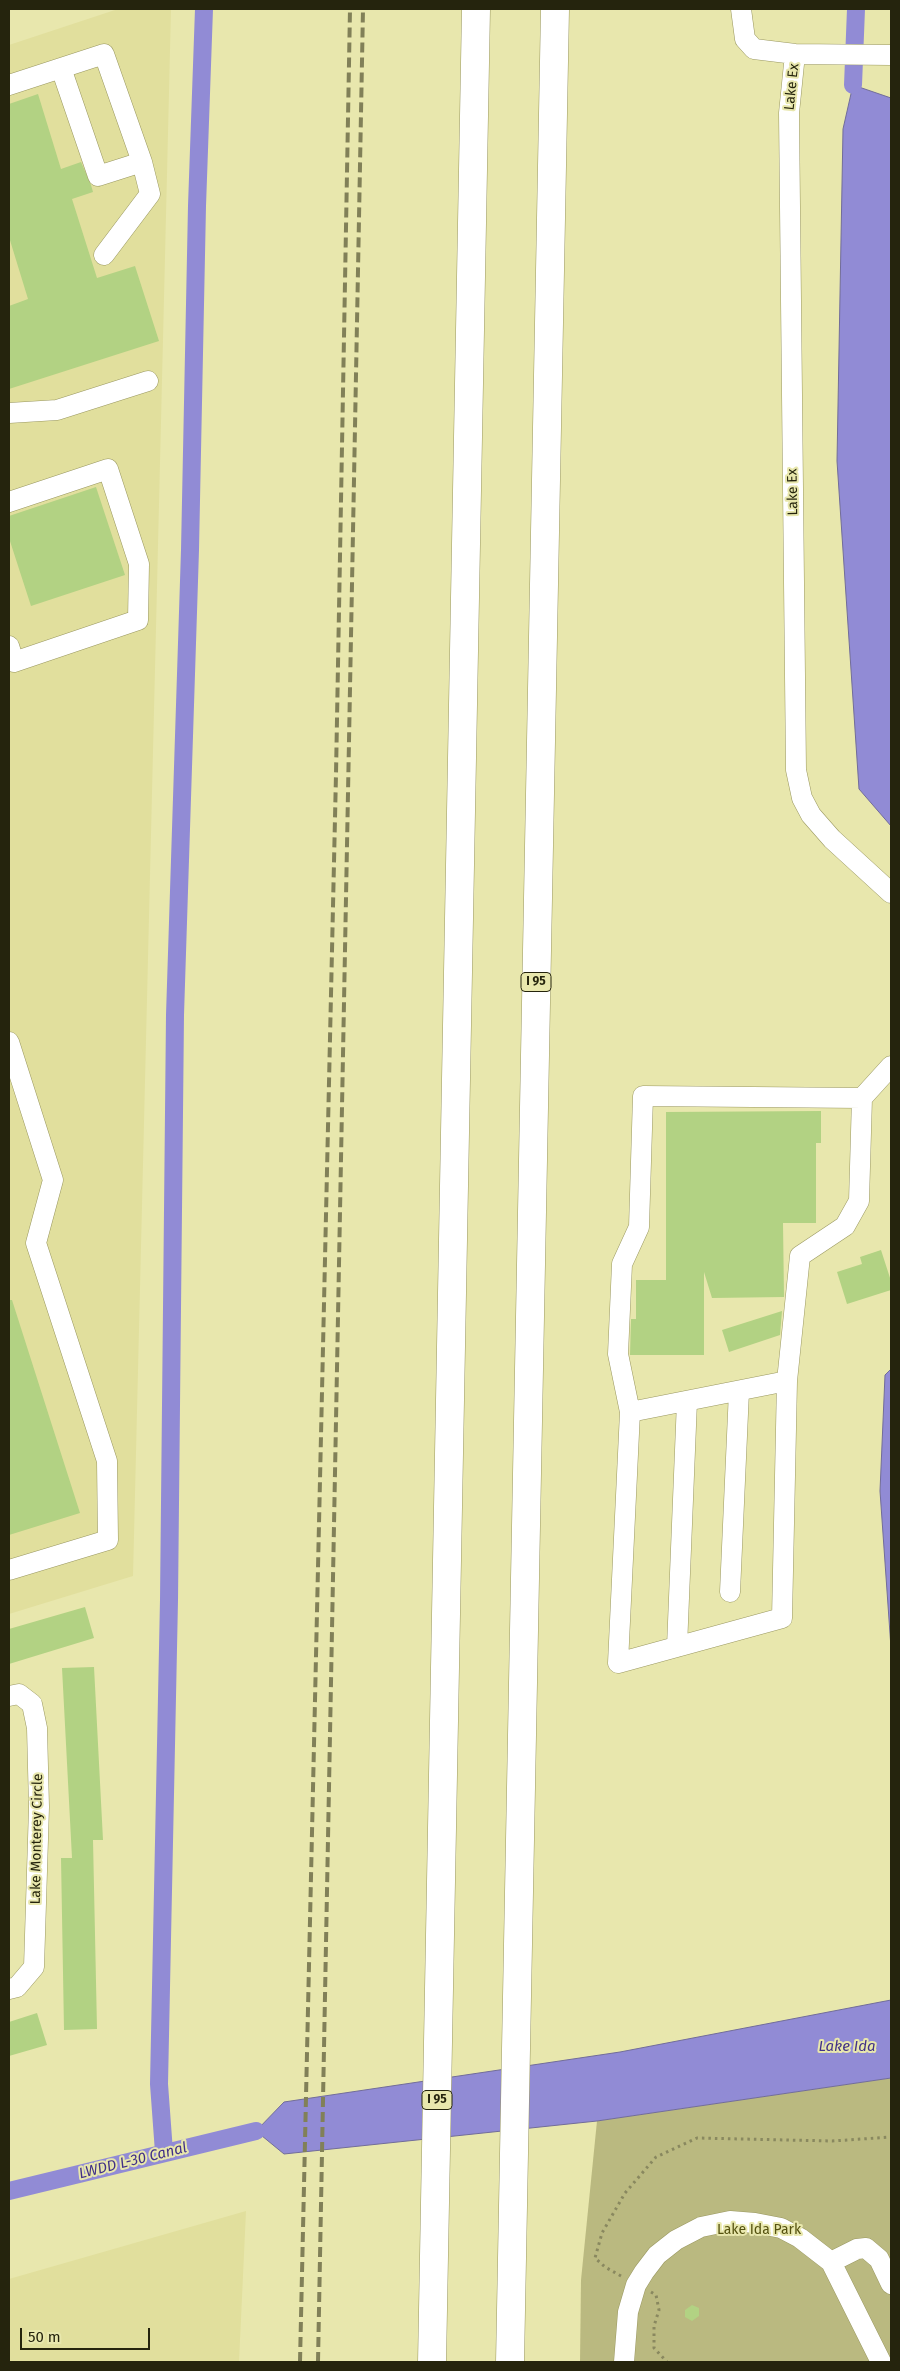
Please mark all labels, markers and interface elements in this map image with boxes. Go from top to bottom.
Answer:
street label: Lake Ex [781,63,803,111]
street label: Lake Ex [784,468,802,516]
road number: I 95 [521,972,551,992]
street label: Lake Monterey Circle [27,1773,47,1905]
water label: Lake Ida [818,2038,876,2056]
road number: I 95 [422,2090,452,2110]
water label: LWDD L-30 Canal [77,2139,189,2183]
park label: Lake Ida Park [717,2222,801,2238]
scale bar [22,2318,152,2350]
text: 50 m [28,2328,61,2346]

